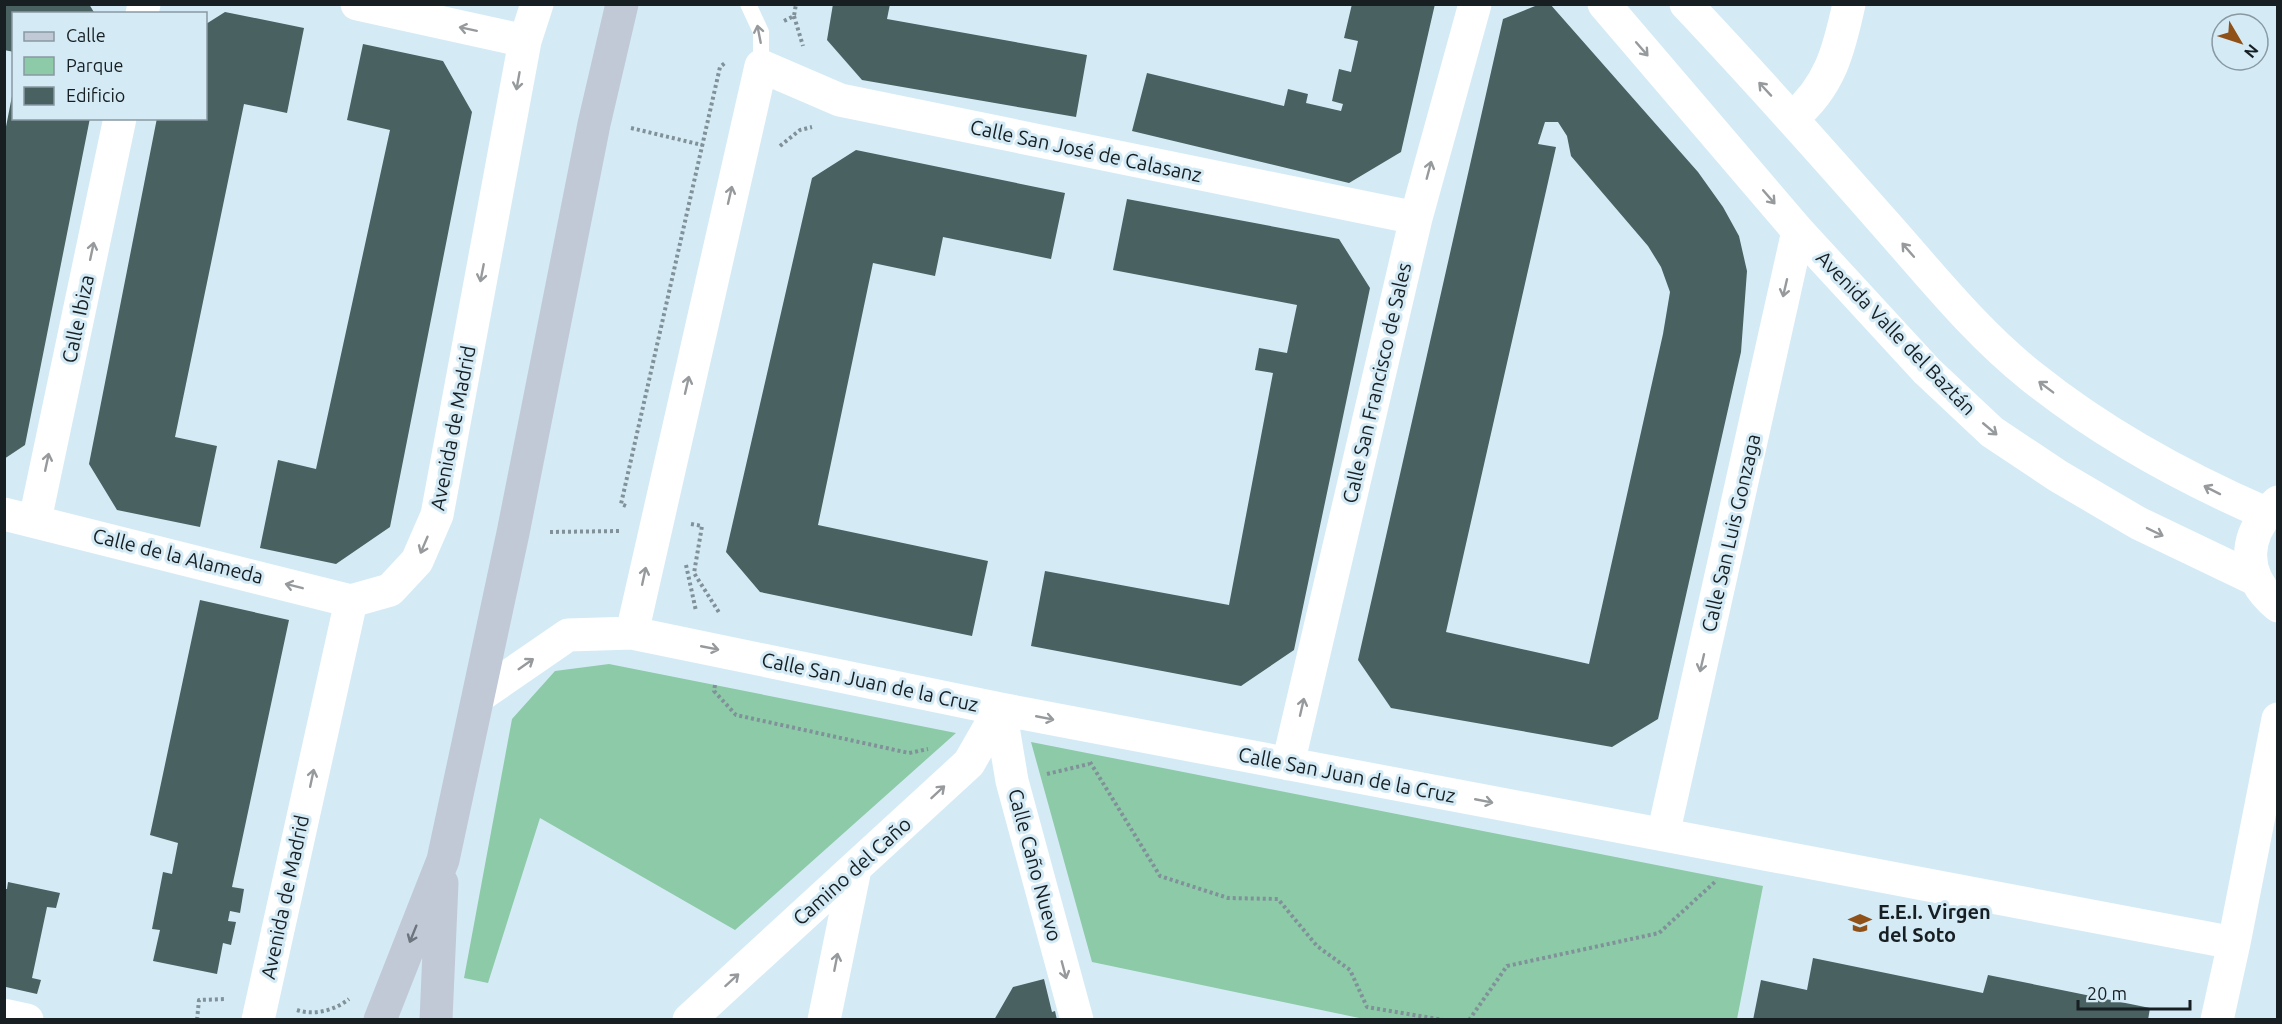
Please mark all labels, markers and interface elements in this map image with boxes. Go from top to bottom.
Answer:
legend [12,12,207,120]
north arrow [2210,12,2270,72]
one-way arrow [458,23,478,34]
text: Calle [66,25,106,45]
one-way arrow [753,25,764,44]
one-way arrow [1635,41,1649,56]
text: N [2241,41,2262,62]
text: Parque [66,55,123,75]
one-way arrow [512,71,523,91]
one-way arrow [1758,81,1772,96]
text: Edificio [66,85,125,105]
street label: Calle San José de Calasanz [968,115,1204,186]
one-way arrow [1424,161,1436,180]
one-way arrow [724,186,736,205]
one-way arrow [1762,189,1776,204]
one-way arrow [87,242,98,261]
one-way arrow [1901,243,1915,258]
street label: Avenida Valle del Baztán [1812,246,1981,420]
street label: Calle San Francisco de Sales [1338,260,1415,505]
one-way arrow [476,263,487,283]
street label: Calle Ibiza [57,273,98,365]
one-way arrow [1779,278,1791,297]
street label: Avenida de Madrid [425,344,480,512]
one-way arrow [682,376,693,396]
one-way arrow [2039,381,2055,394]
one-way arrow [1982,422,1997,436]
street label: Calle San Luis Gonzaga [1697,432,1765,634]
one-way arrow [42,453,54,472]
one-way arrow [2203,483,2221,495]
street label: Calle de la Alameda [90,523,266,588]
one-way arrow [2146,526,2164,538]
one-way arrow [418,536,429,554]
one-way arrow [639,566,651,585]
one-way arrow [285,580,304,592]
one-way arrow [700,643,720,654]
street label: Calle San Juan de la Cruz [760,647,981,716]
one-way arrow [1695,653,1707,672]
one-way arrow [517,658,534,670]
one-way arrow [1296,698,1308,717]
one-way arrow [1035,713,1054,724]
street label: Calle San Juan de la Cruz [1236,742,1458,807]
one-way arrow [306,769,318,788]
one-way arrow [930,785,945,799]
street label: Calle Caño Nuevo [1004,786,1067,944]
one-way arrow [1474,796,1494,807]
street label: Camino del Caño [788,812,915,930]
street label: Avenida de Madrid [256,813,313,981]
place label: E.E.I. Virgen del Soto [1878,900,1991,946]
school or university icon: E.E.I. Virgen del Soto [1847,910,1873,936]
one-way arrow [407,924,418,943]
one-way arrow [831,953,842,972]
one-way arrow [1059,960,1070,979]
one-way arrow [724,973,739,987]
scale bar [2078,973,2190,1011]
text: 20 m [2087,983,2127,1003]

